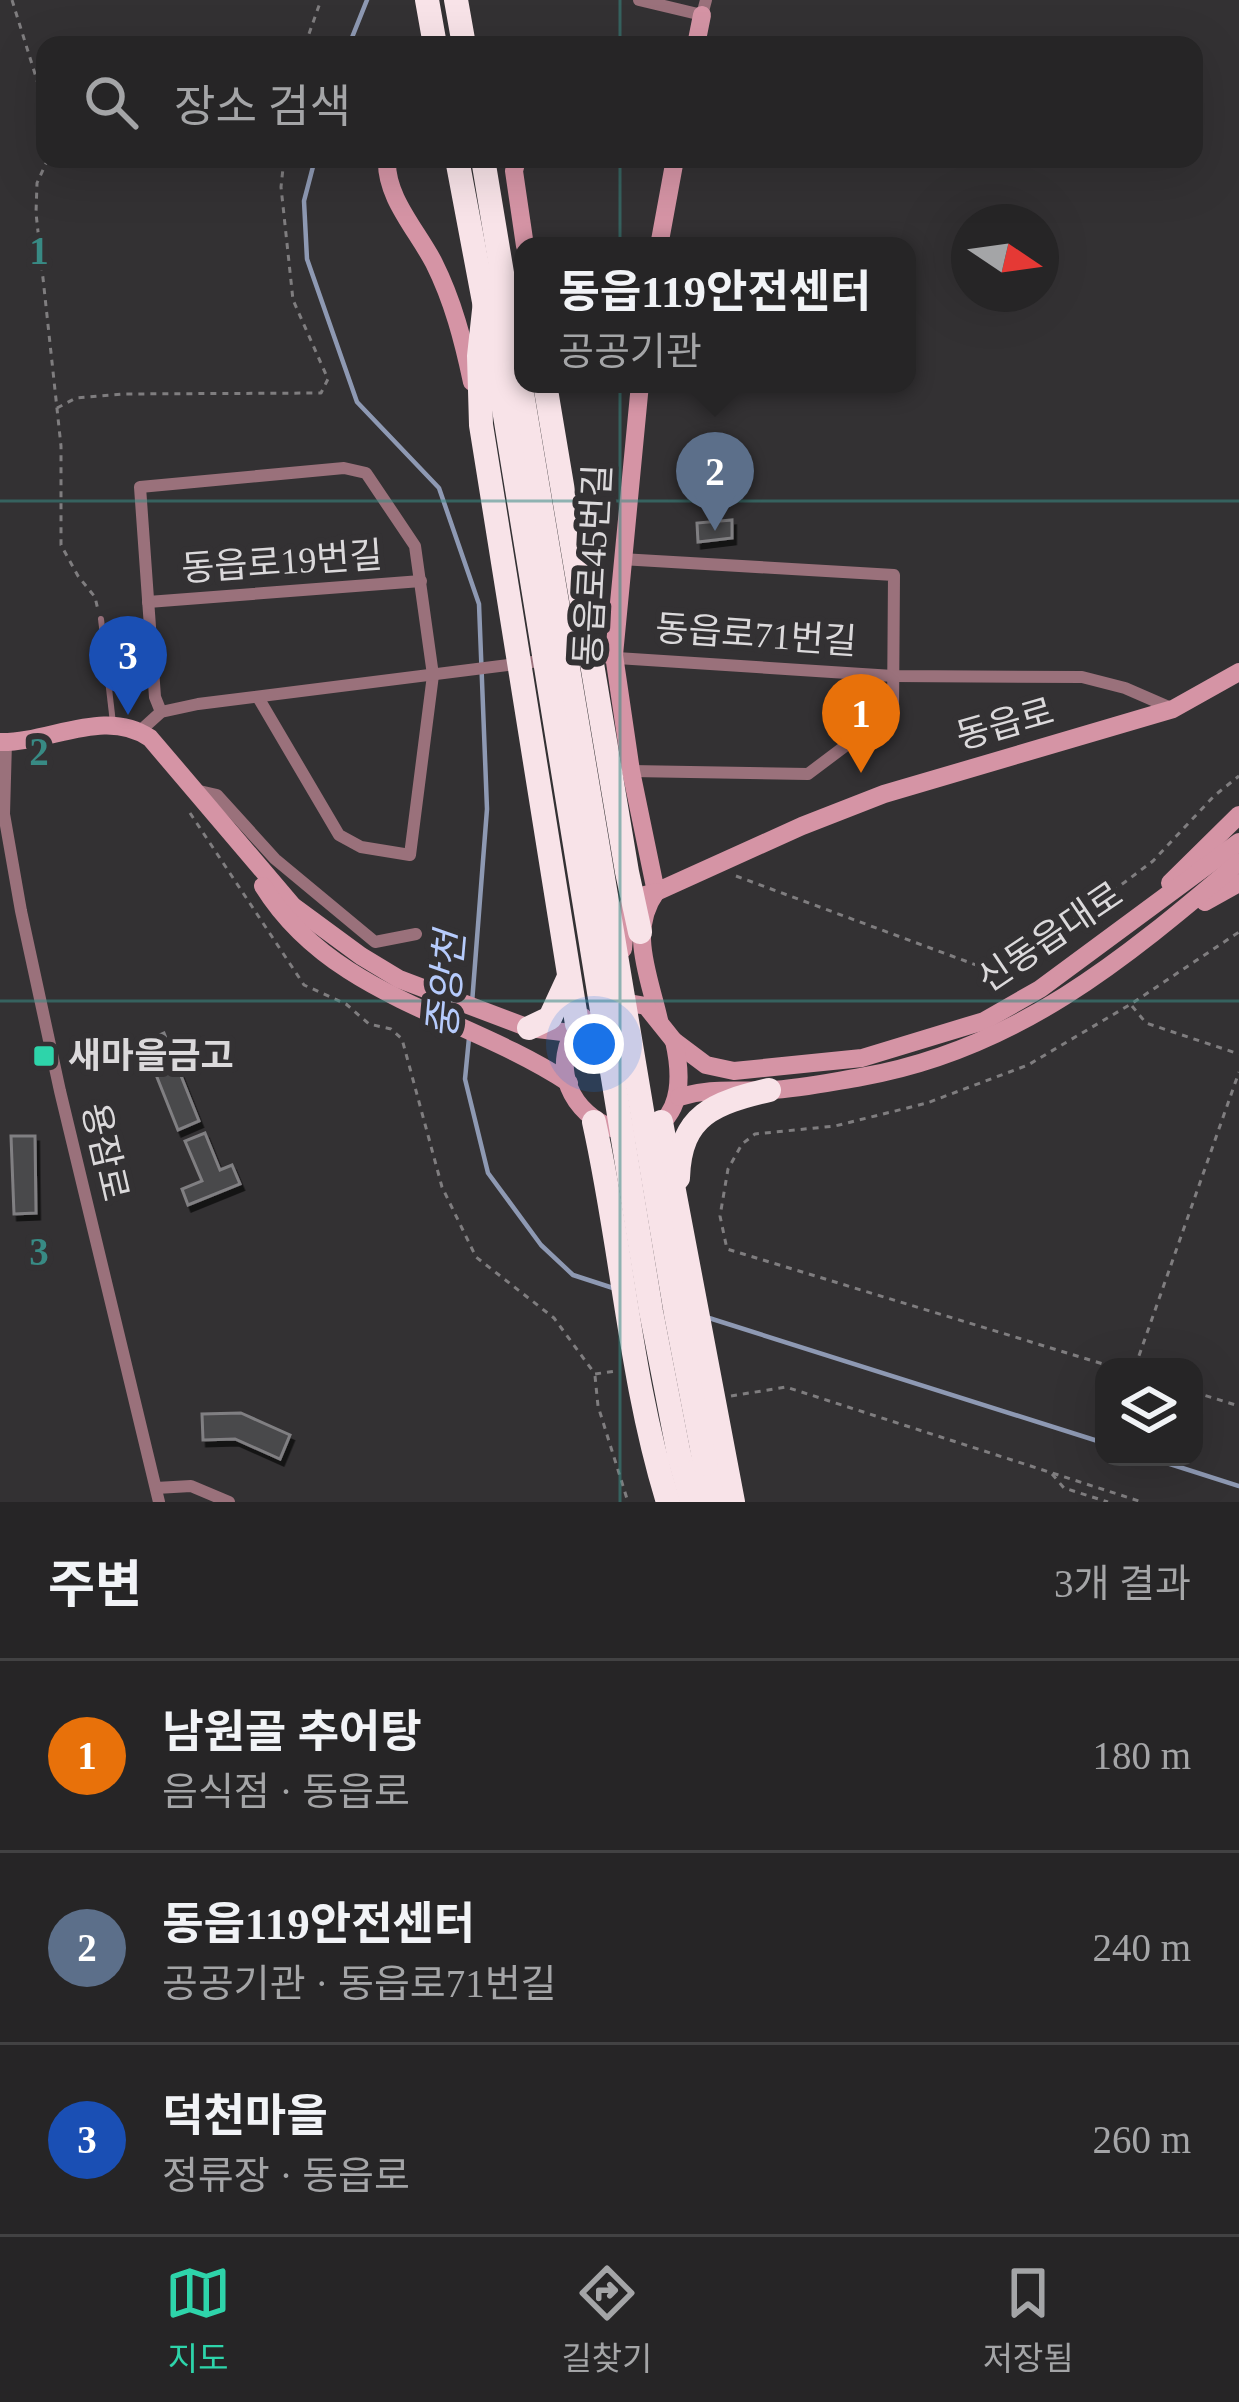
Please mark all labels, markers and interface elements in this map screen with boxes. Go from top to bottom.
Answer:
search box [36,36,1203,168]
icon: search [78,69,144,135]
text: 장소 검색 [174,82,351,132]
north arrow [951,204,1059,312]
text: 1 [29,229,49,272]
popup [514,237,916,393]
text: 동읍119안전센터 [558,267,872,317]
text: 공공기관 [558,330,702,373]
pin: 2 [676,432,754,531]
street label: 동읍로45번길 [568,463,618,667]
street label: 동읍로19번길 [180,535,384,589]
street label: 동읍로71번길 [654,608,858,662]
pin: 3 [89,616,167,715]
pin: 1 [822,674,900,773]
street label: 동읍로 [952,691,1058,757]
text: 2 [29,730,49,773]
street label: 신동읍대로 [970,874,1130,1000]
water label: 중앙천 [420,925,472,1040]
your location [564,1014,624,1074]
place label: 새마을금고 [68,1036,234,1076]
marker: 새마을금고 [31,1043,57,1069]
street label: 용잠로 [74,1099,136,1205]
text: 3 [29,1230,49,1273]
map controls [1095,1358,1203,1466]
button: layers [1095,1358,1203,1466]
text: 주변 [48,1557,142,1613]
text: 3개 결과 [1054,1562,1191,1605]
text: 남원골 추어탕 [162,1707,422,1757]
text: 1 [77,1734,97,1777]
text: 180 m [1092,1734,1191,1777]
text: 음식점 · 동읍로 [162,1770,410,1813]
text: 동읍119안전센터 [162,1899,475,1949]
text: 2 [77,1926,97,1969]
text: 240 m [1092,1926,1191,1969]
text: 공공기관 · 동읍로71번길 [162,1962,556,2005]
text: 덕천마을 [162,2091,328,2141]
text: 3 [77,2118,97,2161]
text: 260 m [1092,2118,1191,2161]
text: 정류장 · 동읍로 [162,2154,410,2197]
tab: 지도 [165,2260,231,2380]
tab: 길찾기 [561,2260,652,2380]
tab: 저장됨 [983,2260,1074,2380]

